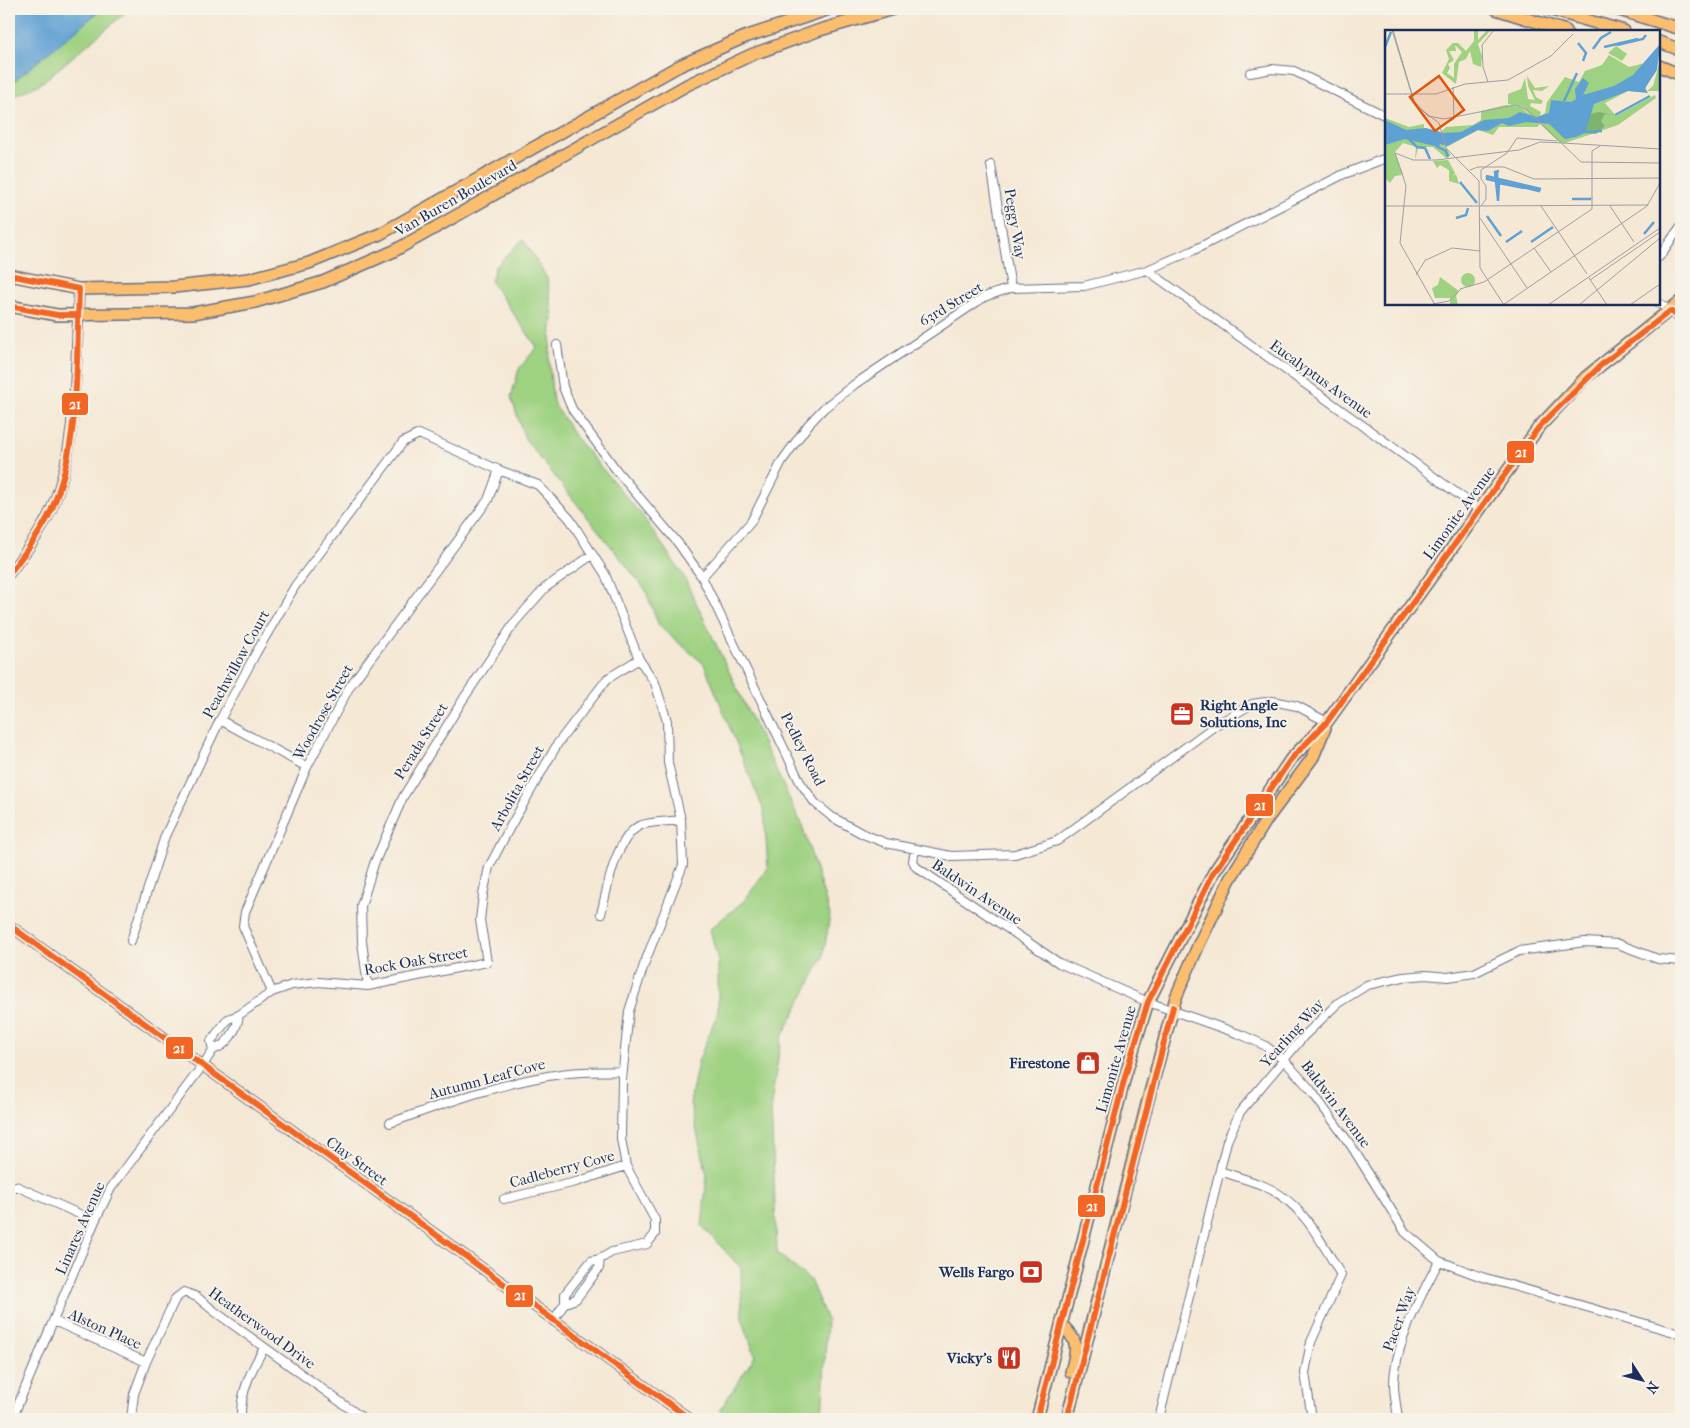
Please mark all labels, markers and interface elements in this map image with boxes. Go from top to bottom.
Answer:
inset map [1385,30,1660,305]
street label: Van Buren Boulevard [391,155,521,241]
street label: Peggy Way [1000,187,1030,262]
street label: 63rd Street [916,278,987,330]
street label: Eucalyptus Avenue [1266,336,1376,423]
line badge: 21 [61,392,89,416]
text: 21 [69,396,81,413]
line badge: 21 [1506,440,1535,464]
text: 21 [1515,444,1527,461]
street label: Limonite Avenue [1419,462,1499,563]
street label: Peachwillow Court [199,606,274,721]
street label: Woodrose Street [289,660,357,764]
place label: Right Angle Solutions, Inc [1200,696,1287,731]
street label: Perada Street [390,699,452,783]
office icon: Right Angle Solutions, Inc [1169,701,1195,727]
street label: Pedley Road [777,709,830,790]
street label: Arbolita Street [486,742,548,835]
line badge: 21 [1245,793,1274,817]
text: 21 [1254,797,1266,814]
street label: Baldwin Avenue [929,855,1026,929]
street label: Rock Oak Street [363,943,470,979]
street label: Yearling Way [1256,994,1328,1072]
street label: Limonite Avenue [1092,1003,1140,1115]
line badge: 21 [165,1036,194,1060]
text: 21 [173,1040,185,1057]
shop icon: Firestone [1075,1050,1101,1076]
place label: Firestone [1008,1054,1071,1072]
street label: Autumn Leaf Cove [426,1055,548,1103]
street label: Baldwin Avenue [1297,1057,1375,1152]
street label: Clay Street [323,1133,392,1190]
street label: Cadleberry Cove [508,1146,617,1192]
street label: Linares Avenue [51,1178,109,1277]
line badge: 21 [1077,1194,1106,1218]
text: 21 [1086,1198,1098,1215]
bank icon: Wells Fargo [1018,1259,1044,1285]
place label: Wells Fargo [938,1263,1014,1281]
street label: Heatherwood Drive [205,1283,319,1373]
street label: Pacer Way [1379,1283,1419,1354]
line badge: 21 [505,1284,534,1308]
text: 21 [514,1287,526,1304]
street label: Alston Place [65,1304,145,1353]
restaurant icon: Vicky's [996,1345,1022,1371]
place label: Vicky's [946,1349,992,1367]
north arrow [1618,1356,1668,1406]
text: N [1642,1378,1662,1397]

